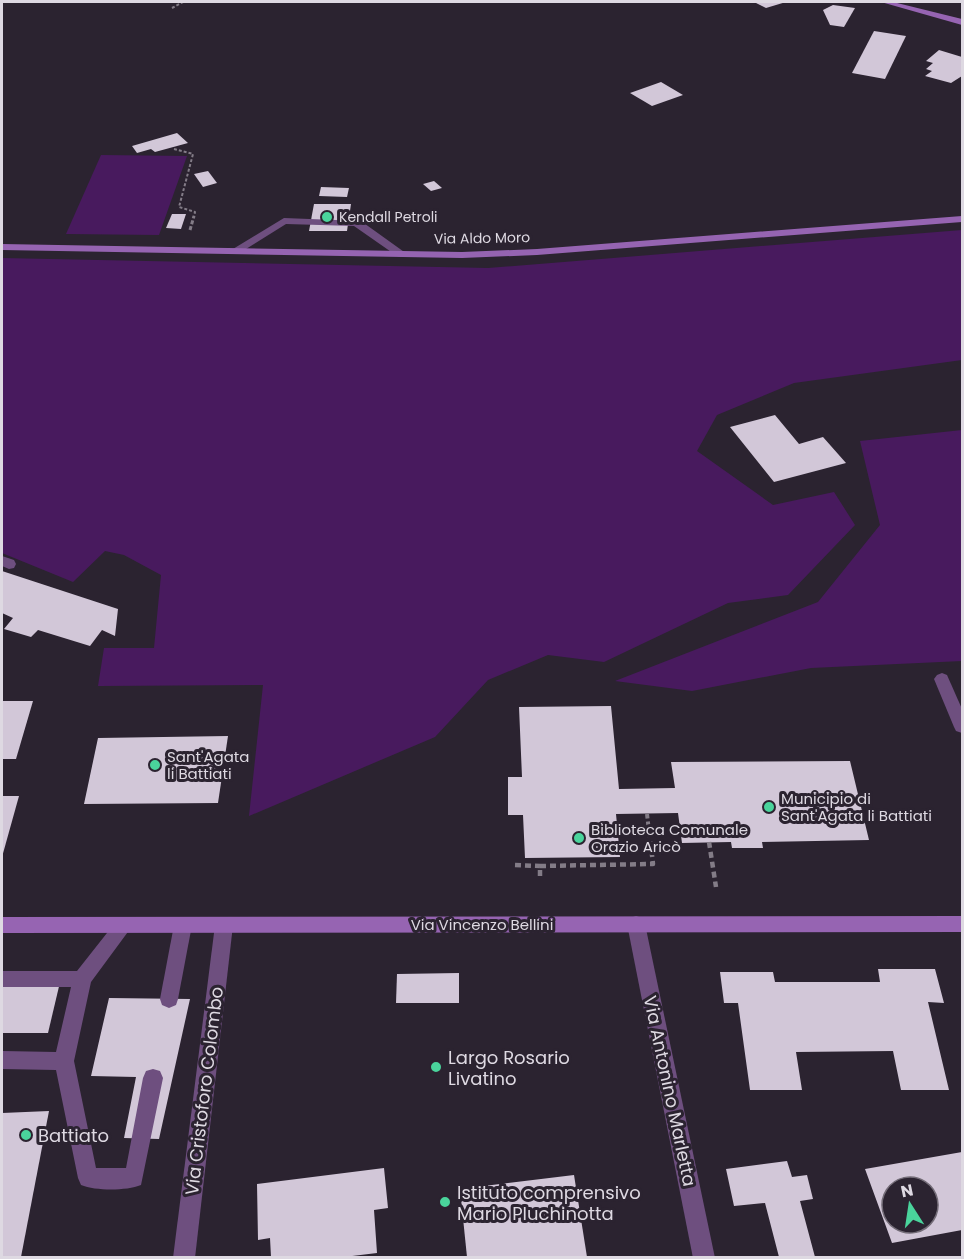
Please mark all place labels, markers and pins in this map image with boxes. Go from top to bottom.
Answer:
place label: Kendall Petroli [339,207,438,227]
marker: Kendall Petroli [320,210,334,224]
place label: Sant'Agata li Battiati [167,746,249,784]
marker: Sant'Agata li Battiati [148,758,162,772]
place label: Municipio di Sant'Agata li Battiati [781,788,932,826]
marker: Municipio di Sant'Agata li Battiati [762,800,776,814]
place label: Biblioteca Comunale Orazio Aricò [591,819,748,857]
marker: Biblioteca Comunale Orazio Aricò [572,831,586,845]
place label: Largo Rosario Livatino [448,1045,570,1091]
marker: Largo Rosario Livatino [429,1060,443,1074]
place label: Battiato [38,1123,109,1148]
marker: Battiato [19,1128,33,1142]
place label: Istituto comprensivo Mario Pluchinotta [457,1180,641,1226]
marker: Istituto comprensivo Mario Pluchinotta [438,1195,452,1209]

